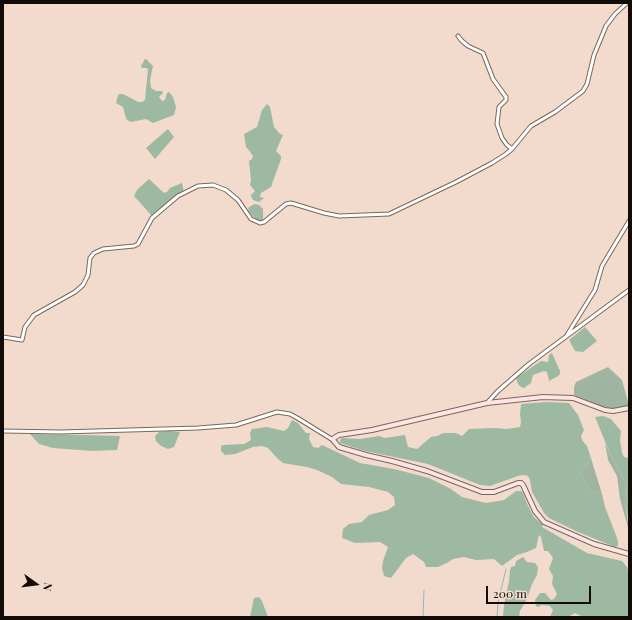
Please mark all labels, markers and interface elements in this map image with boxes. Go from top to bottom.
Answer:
north arrow [16,564,56,604]
scale bar [488,578,593,604]
text: N [40,581,56,593]
text: 200 m [493,585,527,601]

